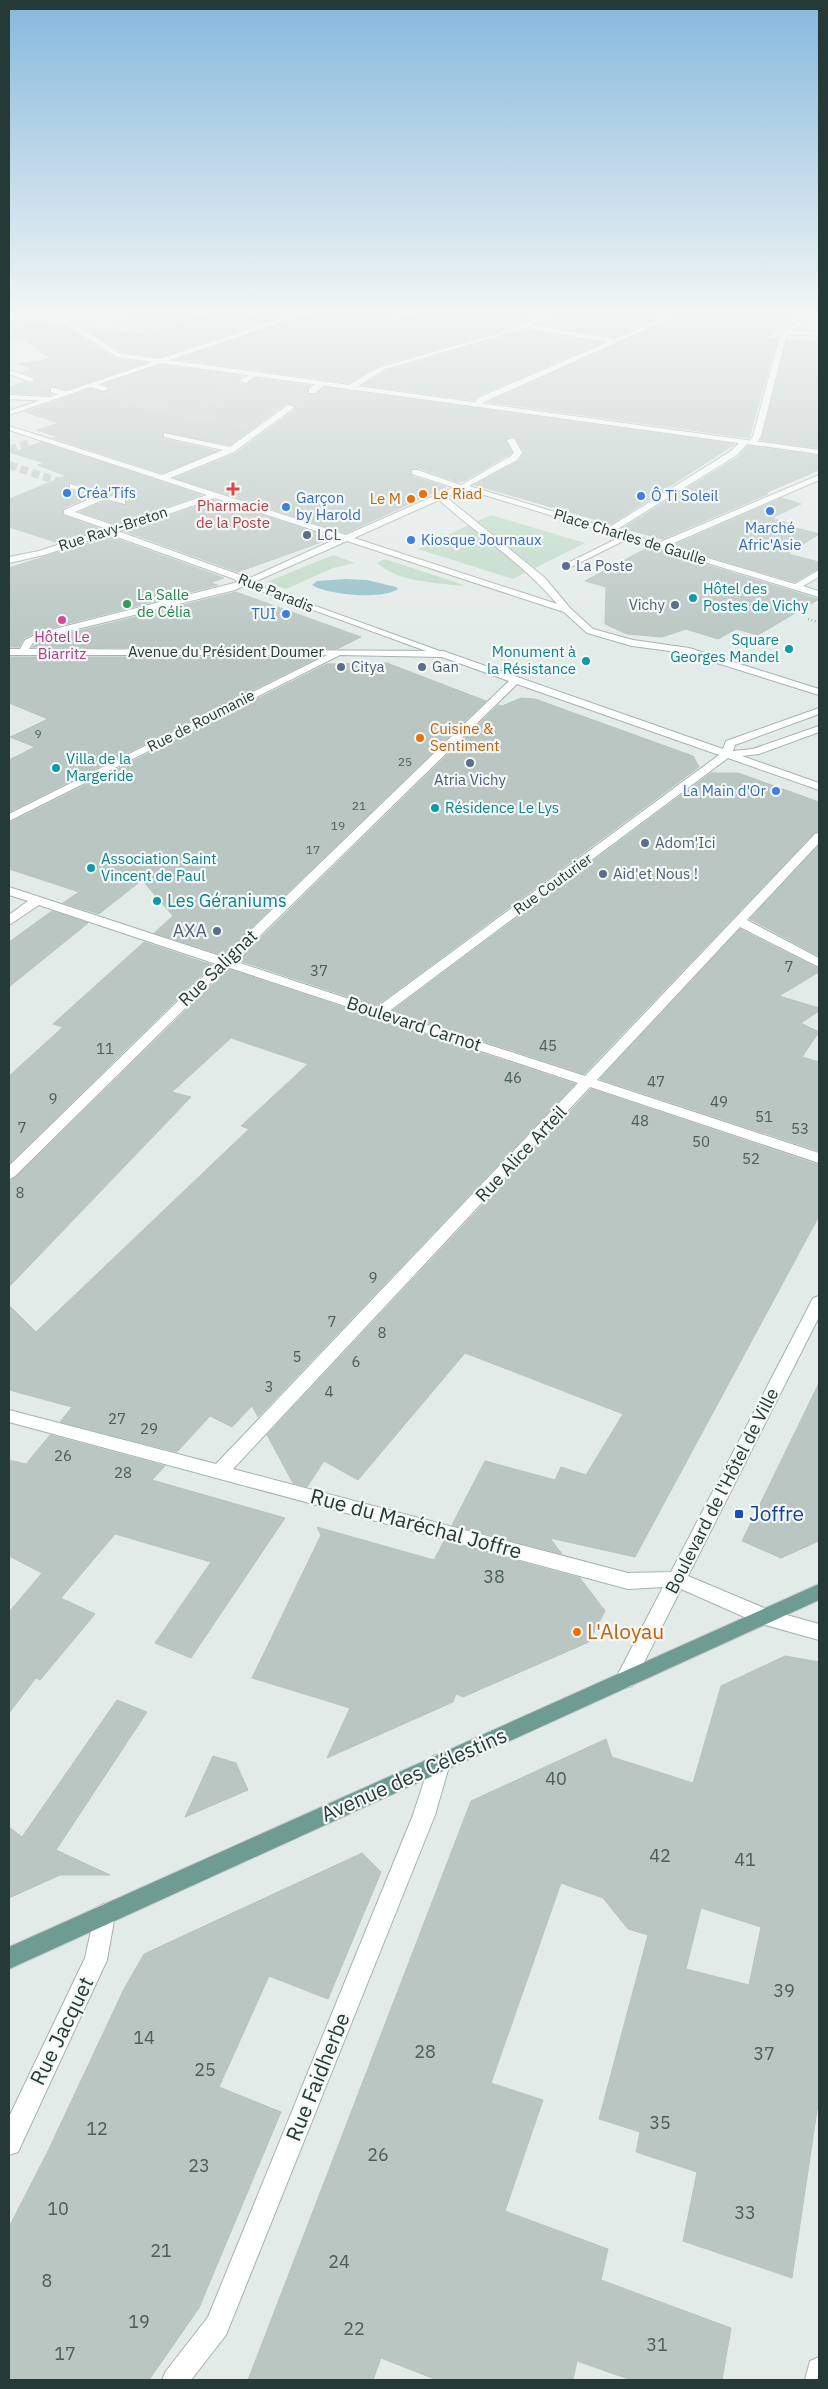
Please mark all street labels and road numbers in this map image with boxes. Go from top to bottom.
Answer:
street label: Rue Ravy-Breton [56,502,170,555]
street label: Place Charles de Gaulle [551,504,709,569]
street label: Rue Paradis [236,569,317,616]
street label: Avenue du Président Doumer [128,642,325,661]
street label: Rue de Roumanie [144,685,258,756]
street label: Rue Couturier [510,848,596,919]
street label: Rue Salignat [173,924,262,1011]
street label: Boulevard Carnot [344,991,484,1056]
street label: Rue Alice Arteil [470,1101,571,1207]
street label: Boulevard de l'Hôtel de Ville [660,1384,784,1597]
street label: Rue du Maréchal Joffre [307,1481,525,1565]
street label: Avenue des Célestins [316,1720,511,1828]
street label: Rue Jacquet [23,1972,99,2089]
street label: Rue Faidherbe [279,2008,356,2145]

